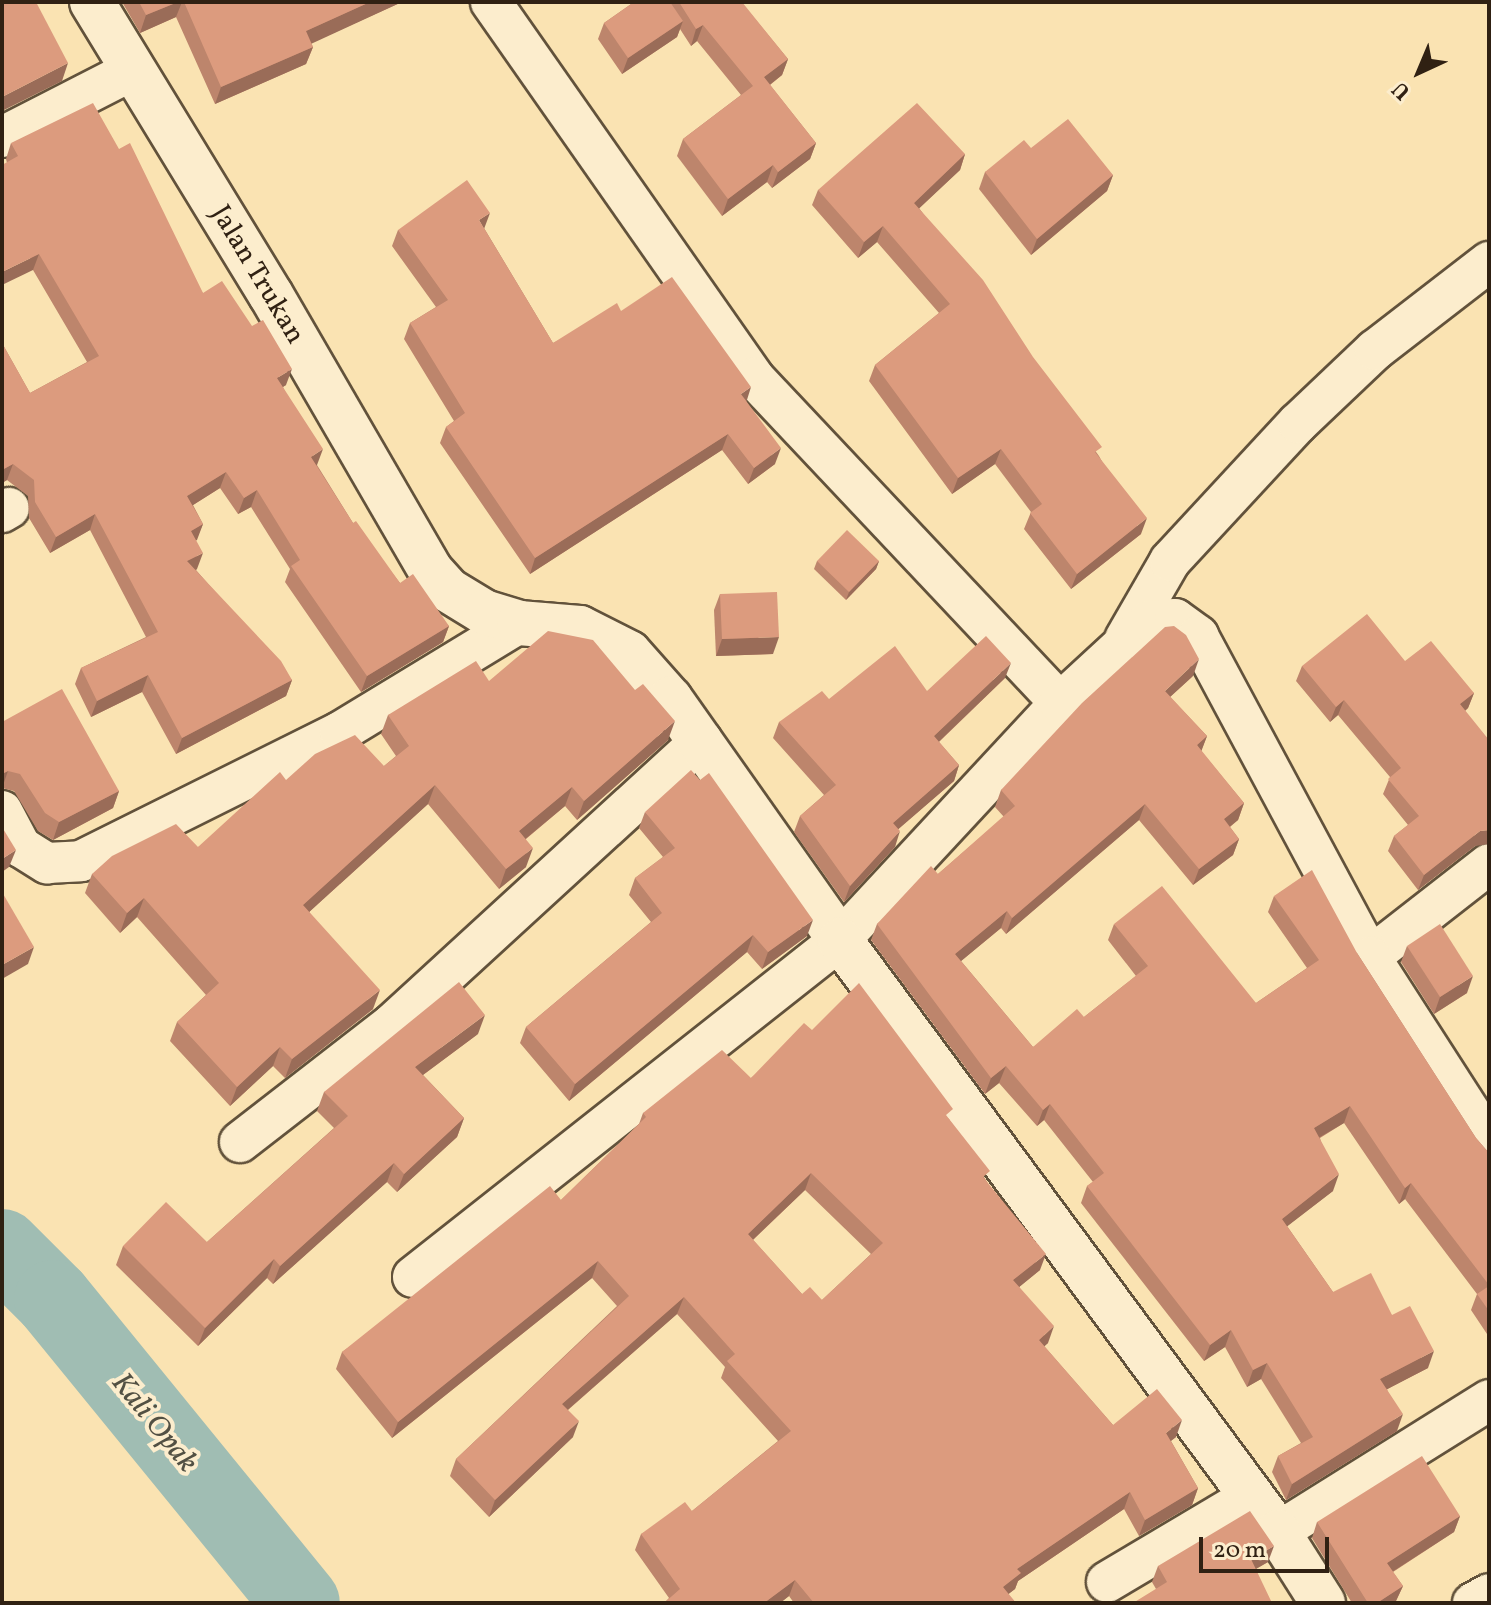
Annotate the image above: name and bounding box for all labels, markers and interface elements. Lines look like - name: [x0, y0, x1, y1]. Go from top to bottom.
- north arrow: [1379, 32, 1459, 112]
- text: U: [1386, 73, 1418, 106]
- street label: Jalan Trukan: [202, 199, 312, 351]
- water label: Kali Opak: [103, 1366, 205, 1480]
- scale bar: [1203, 1521, 1333, 1571]
- text: 20 m: [1213, 1534, 1266, 1568]

